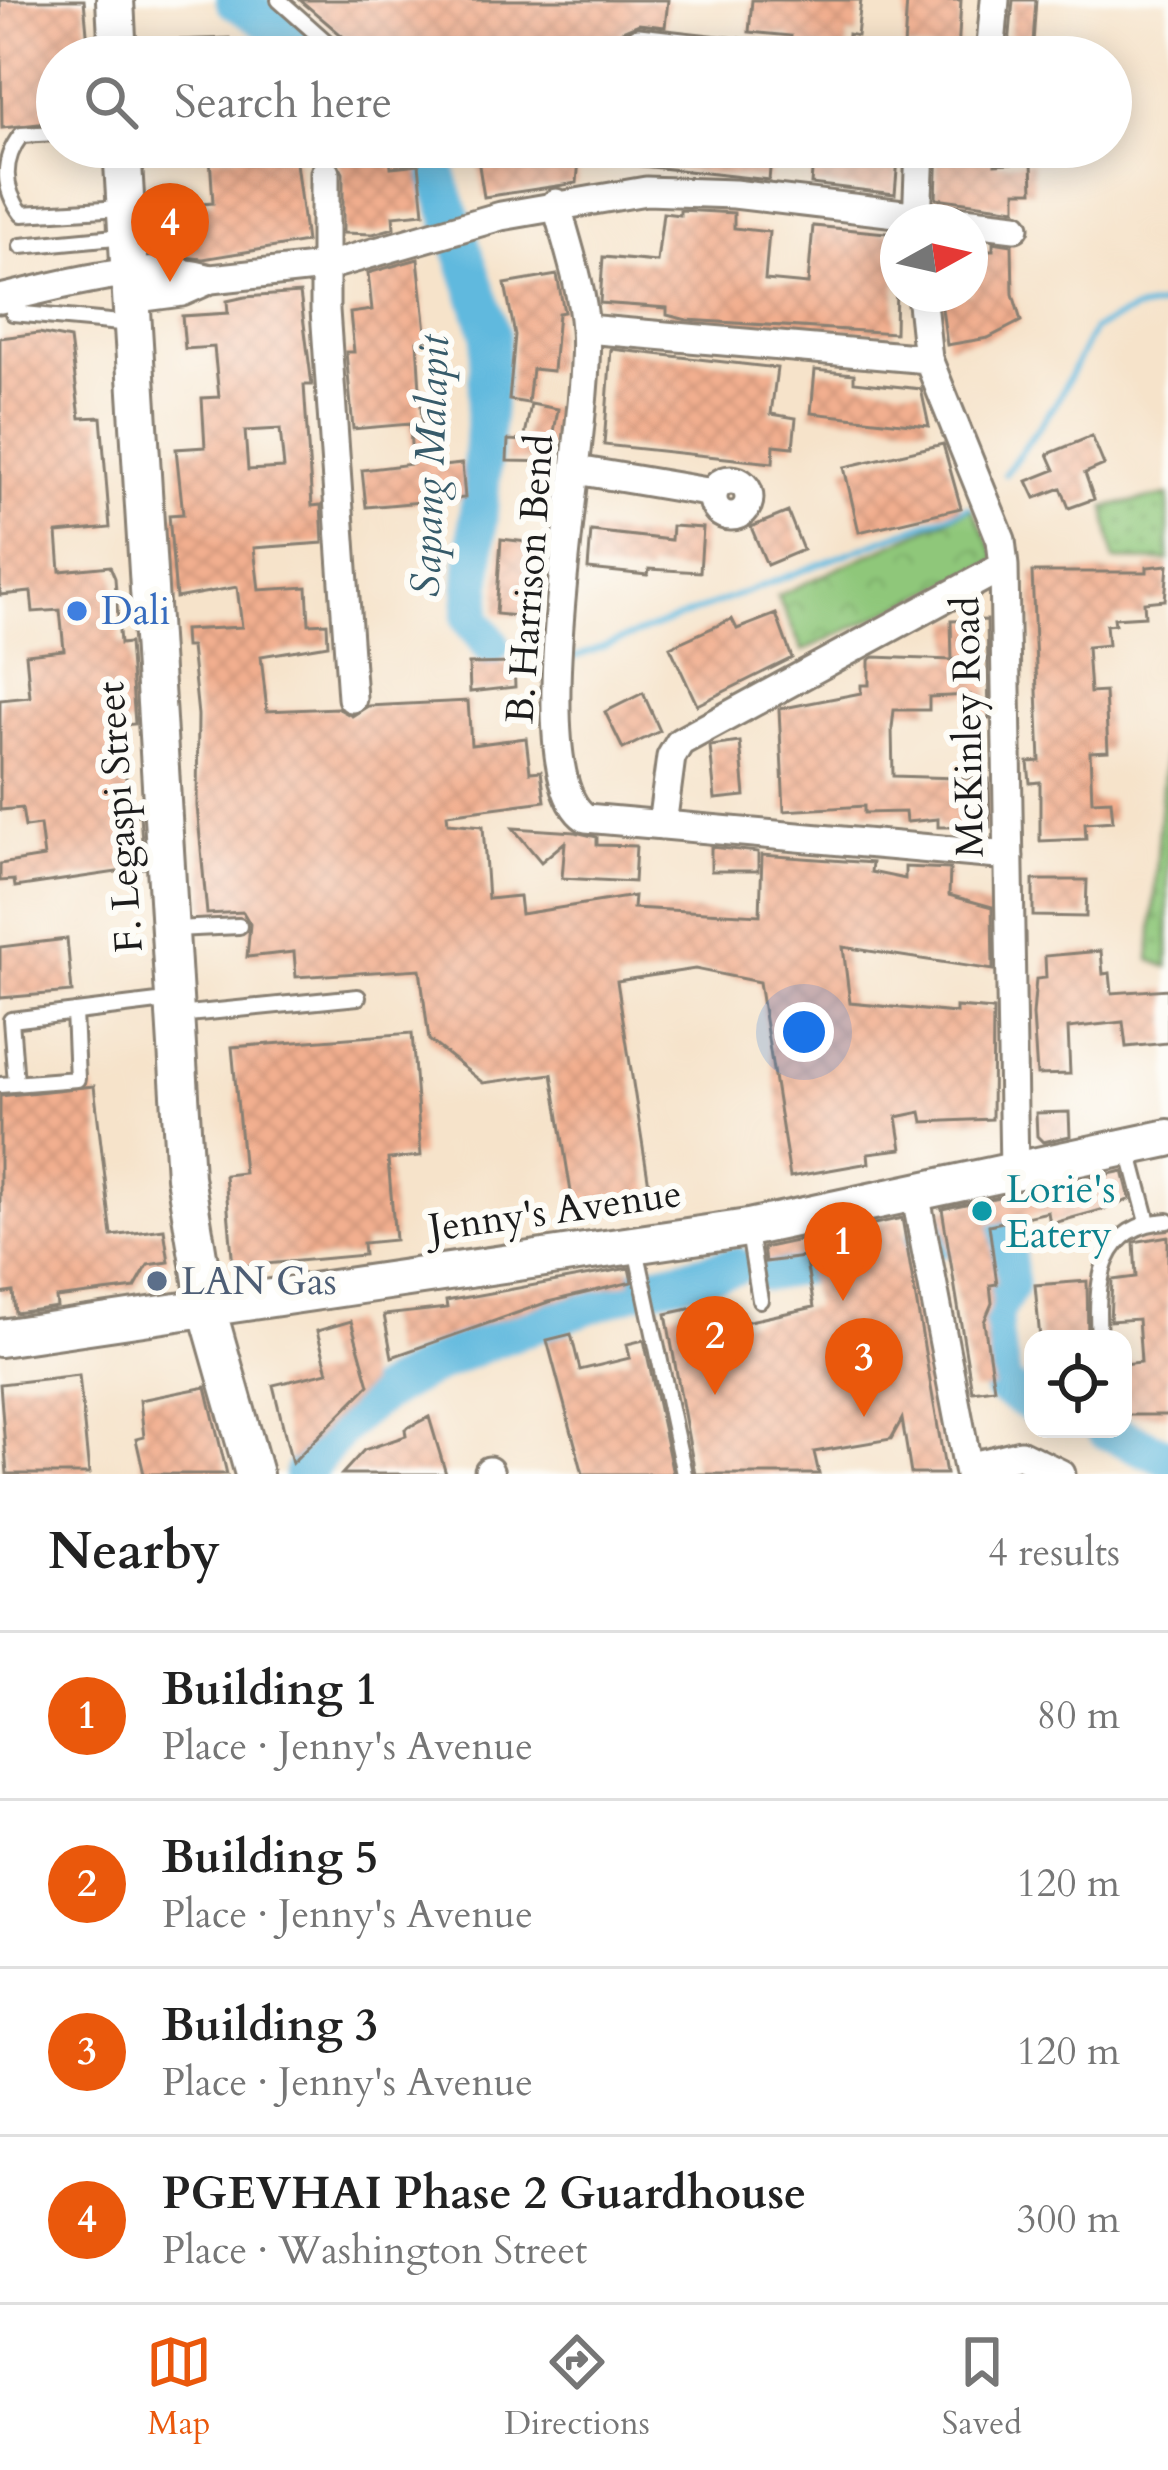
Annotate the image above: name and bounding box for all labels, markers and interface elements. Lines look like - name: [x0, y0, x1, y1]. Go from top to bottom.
- search box: [36, 36, 1132, 168]
- icon: search: [78, 69, 144, 135]
- text: Search here: [174, 72, 392, 133]
- pin: 4: [131, 183, 209, 282]
- north arrow: [880, 204, 988, 312]
- water label: Sapang Malapit: [397, 333, 463, 598]
- street label: B. Harrison Bend: [493, 432, 567, 725]
- place label: Dali: [101, 585, 170, 638]
- street label: McKinley Road: [939, 596, 997, 858]
- marker: Dali: [64, 598, 90, 624]
- street label: F. Legaspi Street: [84, 680, 156, 954]
- your location: [774, 1002, 834, 1062]
- place label: Lorie's Eatery: [1006, 1163, 1115, 1261]
- street label: Jenny's Avenue: [420, 1167, 685, 1256]
- marker: Lorie's Eatery: [969, 1198, 995, 1224]
- pin: 1: [804, 1202, 882, 1301]
- place label: LAN Gas: [181, 1255, 337, 1308]
- marker: LAN Gas: [144, 1268, 170, 1294]
- pin: 2: [676, 1296, 754, 1395]
- pin: 3: [825, 1318, 903, 1417]
- map controls: [1024, 1330, 1132, 1438]
- button: locate: [1024, 1330, 1132, 1438]
- text: Nearby: [48, 1517, 220, 1587]
- text: 4 results: [988, 1526, 1120, 1579]
- text: Building 1: [162, 1659, 378, 1720]
- text: 1: [77, 1689, 97, 1742]
- text: 80 m: [1037, 1689, 1120, 1742]
- text: Place · Jenny's Avenue: [162, 1720, 533, 1773]
- text: Building 5: [162, 1827, 378, 1888]
- text: 2: [77, 1857, 97, 1910]
- text: 120 m: [1017, 1857, 1120, 1910]
- text: Place · Jenny's Avenue: [162, 1888, 533, 1941]
- text: Building 3: [162, 1995, 378, 2056]
- text: 3: [77, 2025, 97, 2078]
- text: 120 m: [1017, 2025, 1120, 2078]
- text: Place · Jenny's Avenue: [162, 2056, 533, 2109]
- text: PGEVHAI Phase 2 Guardhouse: [162, 2163, 806, 2224]
- text: 4: [77, 2193, 97, 2246]
- text: 300 m: [1017, 2193, 1120, 2246]
- text: Place · Washington Street: [162, 2224, 587, 2277]
- tab: Map: [146, 2329, 212, 2446]
- tab: Directions: [504, 2329, 650, 2446]
- tab: Saved: [942, 2329, 1022, 2446]

